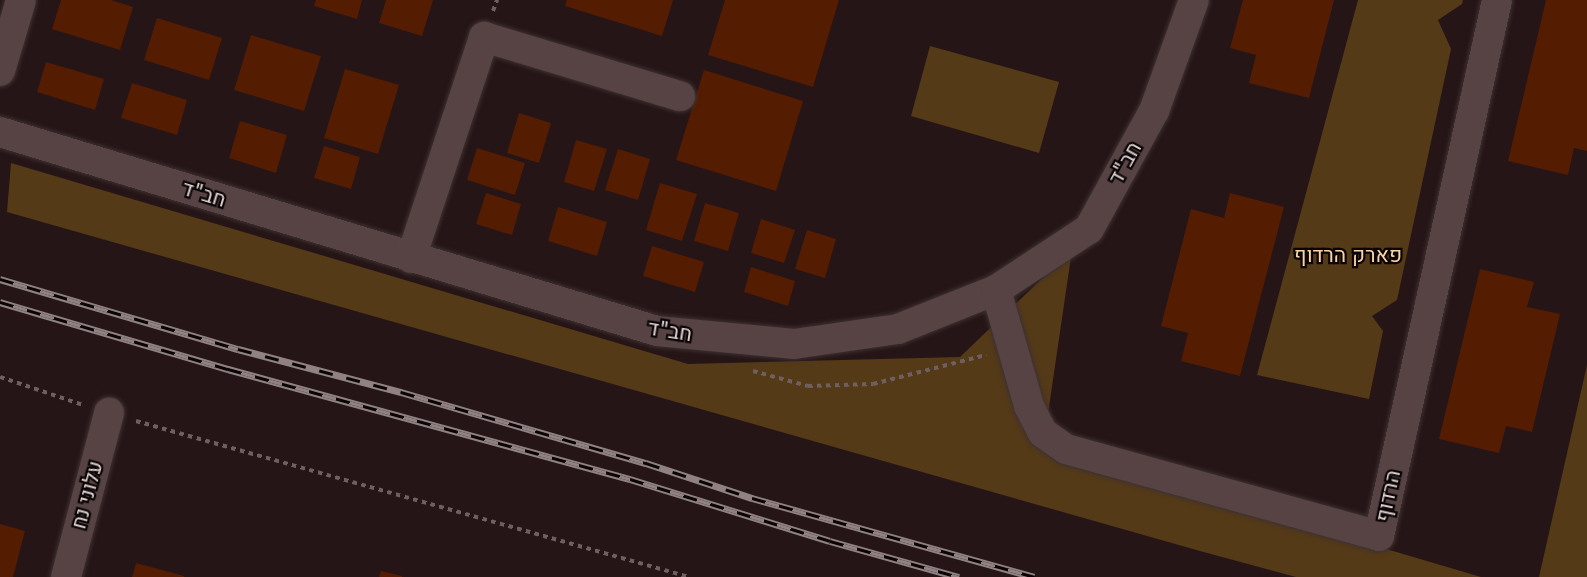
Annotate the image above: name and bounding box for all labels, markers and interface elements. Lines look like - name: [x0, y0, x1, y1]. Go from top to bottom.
- street label: חב"ד: [1103, 137, 1147, 189]
- street label: חב"ד: [179, 175, 229, 213]
- park label: פארק הרדוף: [1294, 242, 1402, 268]
- street label: חב"ד: [646, 315, 694, 347]
- street label: עלוני נח: [66, 458, 108, 532]
- street label: הרדוף: [1370, 468, 1406, 524]

